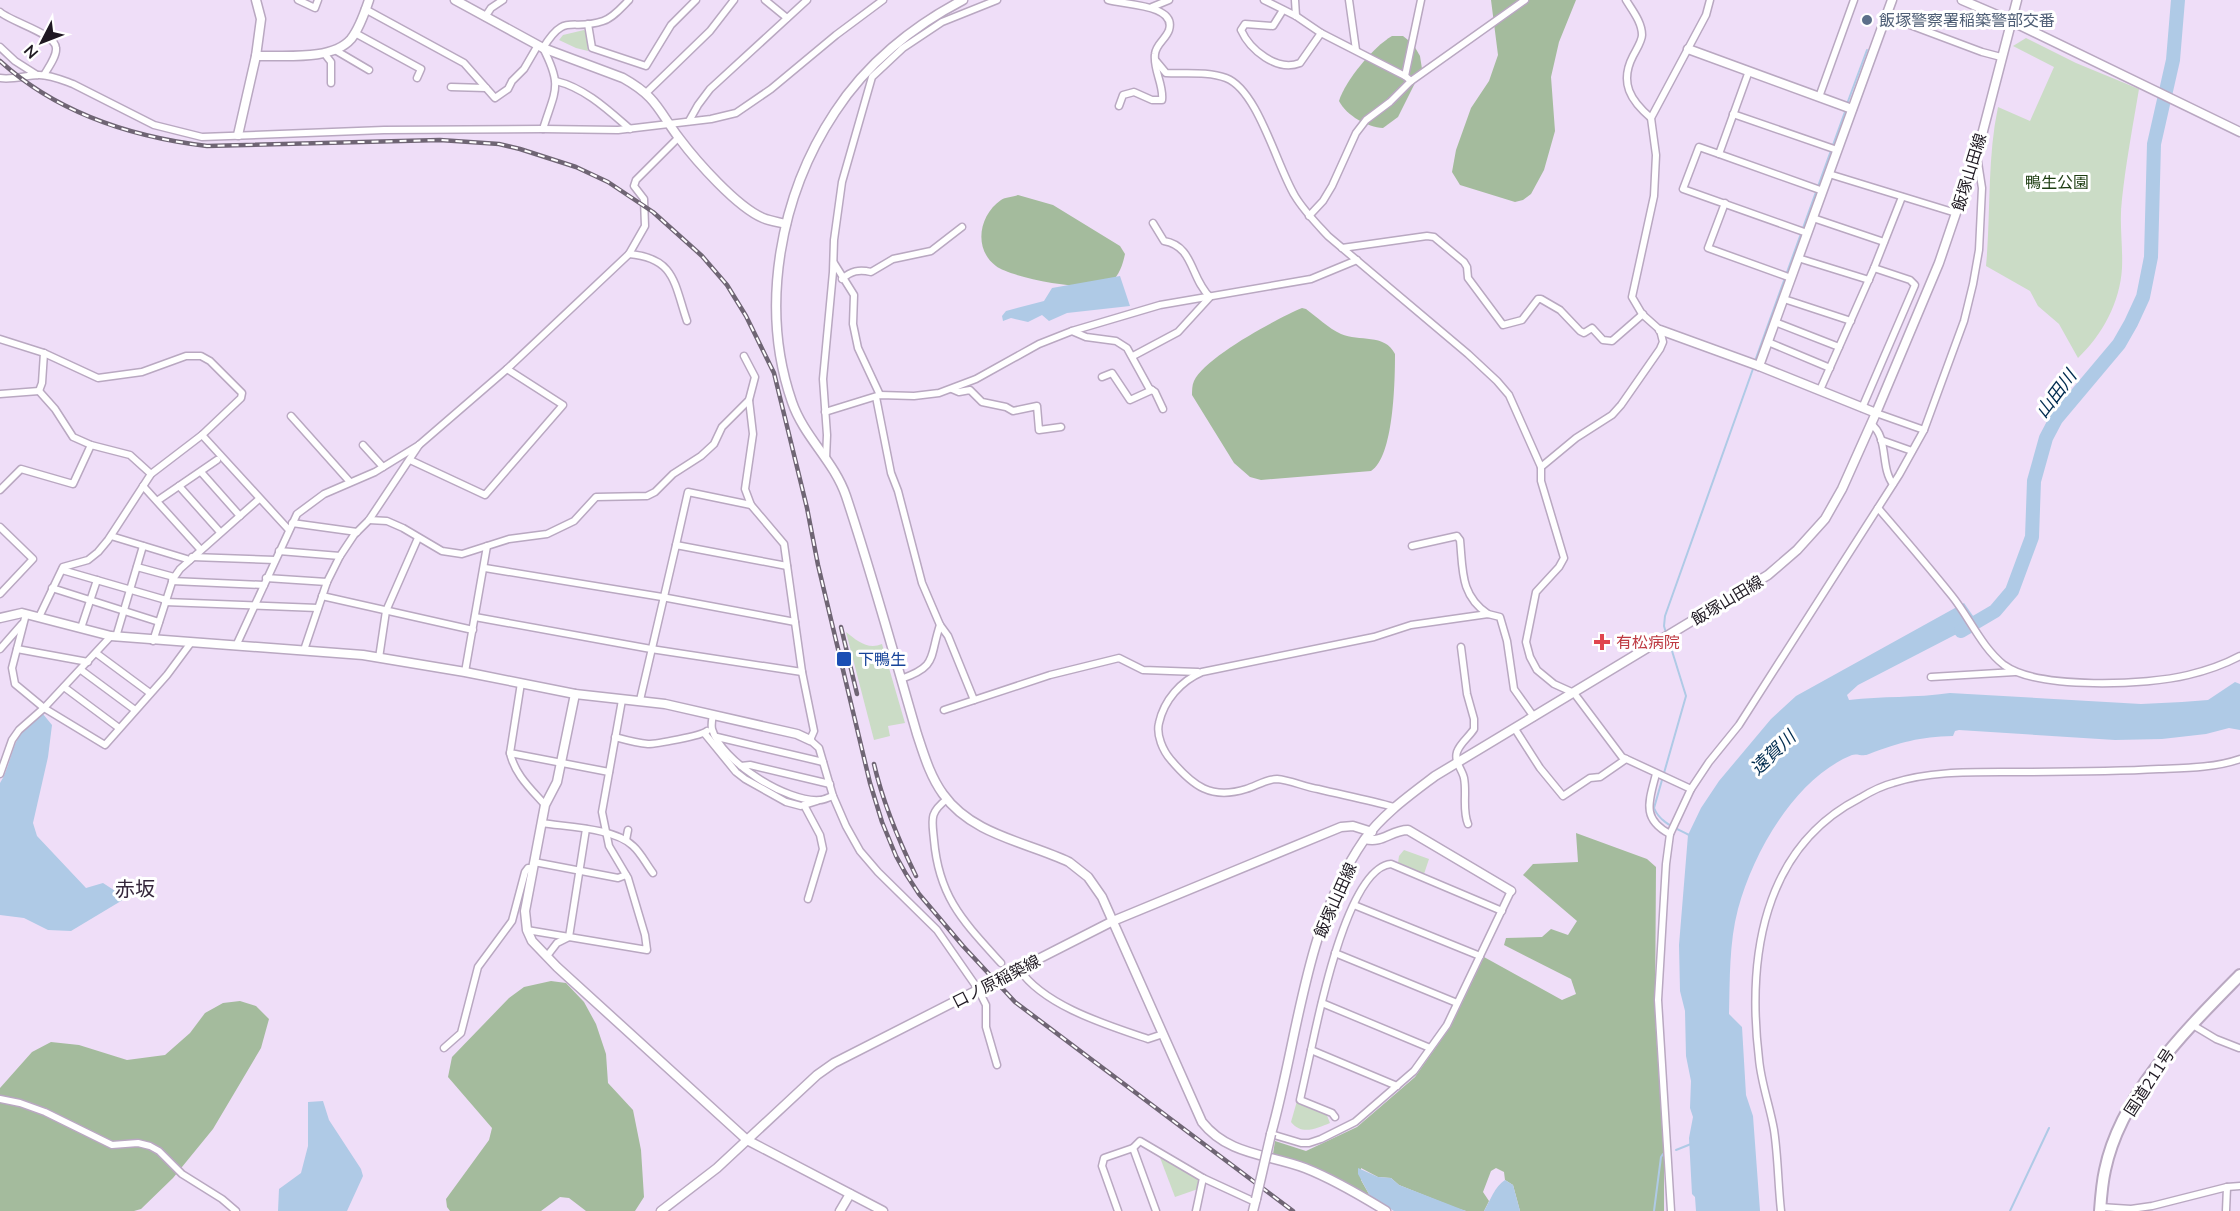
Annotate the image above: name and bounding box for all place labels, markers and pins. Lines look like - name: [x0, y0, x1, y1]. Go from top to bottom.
- place label: 飯塚警察署稲築警部交番: [1879, 10, 2055, 30]
- marker: 飯塚警察署稲築警部交番: [1860, 13, 1874, 27]
- place label: 有松病院: [1616, 632, 1680, 652]
- marker: 有松病院: [1593, 633, 1611, 651]
- place label: 下鴨生: [858, 649, 906, 669]
- marker: 下鴨生: [835, 650, 853, 668]

